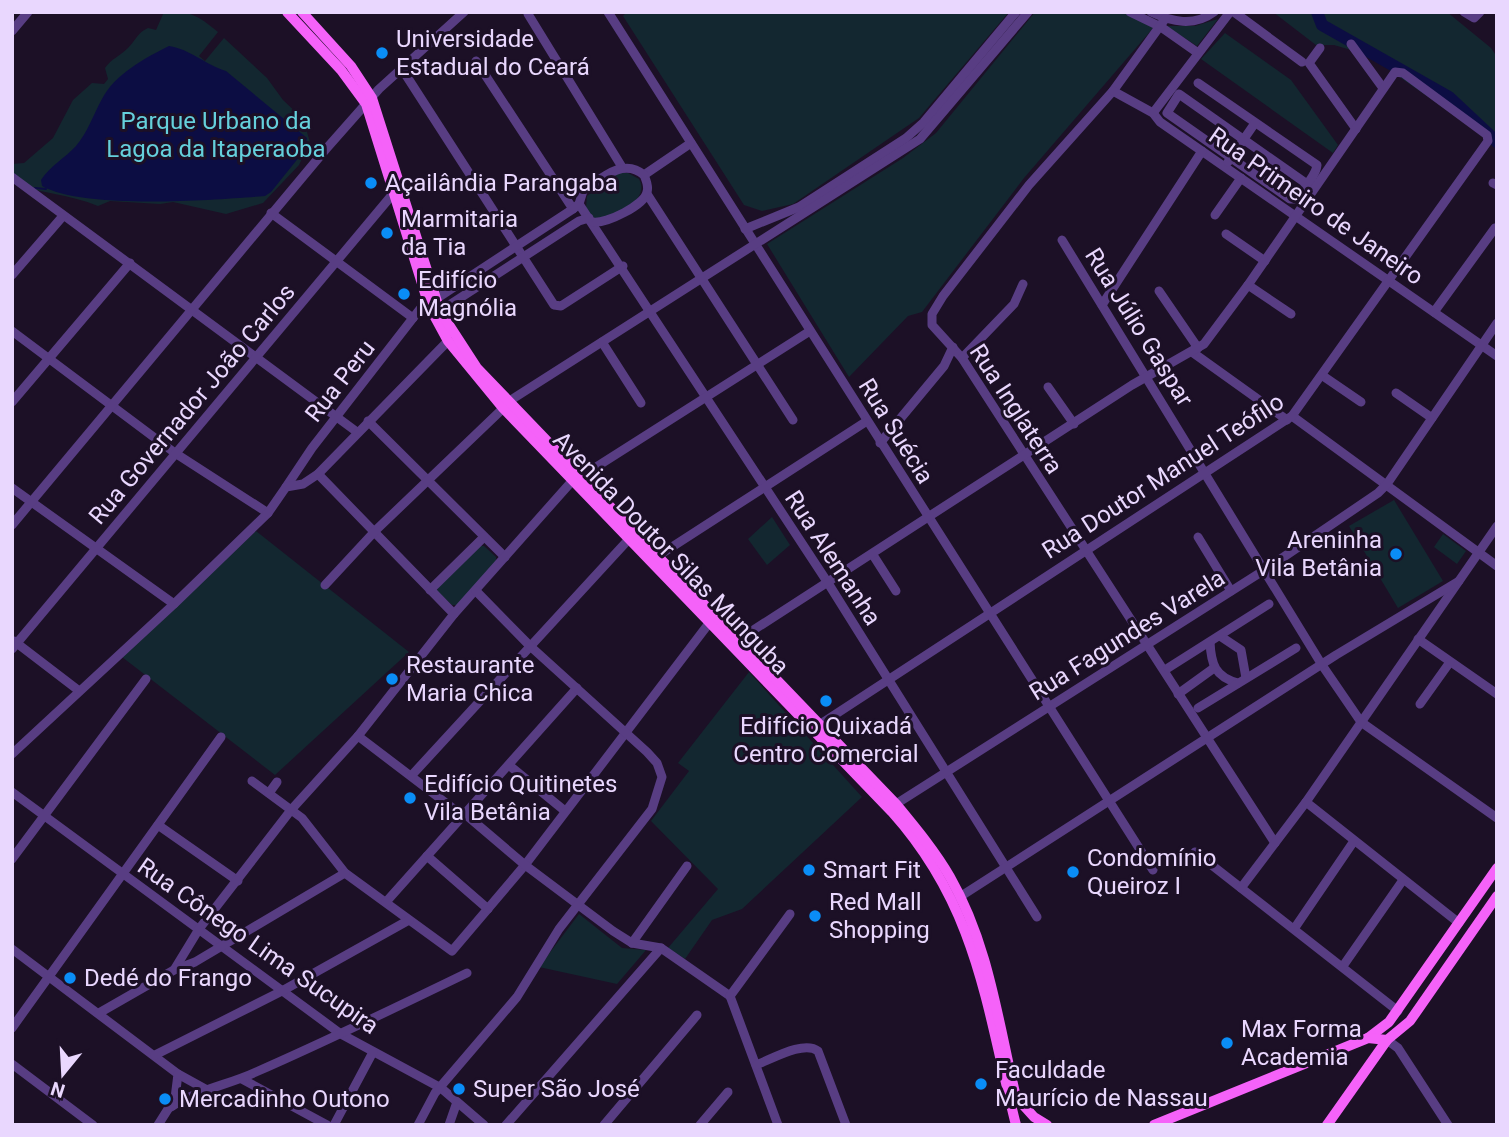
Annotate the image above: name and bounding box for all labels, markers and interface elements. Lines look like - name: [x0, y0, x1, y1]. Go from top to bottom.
- place label: Universidade Estadual do Ceará: [396, 25, 590, 81]
- marker: Universidade Estadual do Ceará: [374, 45, 390, 61]
- park label: Parque Urbano da Lagoa da Itaperaoba: [106, 107, 326, 163]
- street label: Rua Primeiro de Janeiro: [1203, 121, 1429, 291]
- place label: Açailândia Parangaba: [385, 169, 618, 197]
- marker: Açailândia Parangaba: [363, 175, 379, 191]
- place label: Marmitaria da Tia: [401, 205, 518, 261]
- marker: Marmitaria da Tia: [379, 225, 395, 241]
- street label: Rua Júlio Gaspar: [1079, 243, 1199, 411]
- place label: Edifício Magnólia: [418, 266, 517, 322]
- street label: Rua Governador João Carlos: [83, 278, 301, 530]
- marker: Edifício Magnólia: [396, 286, 412, 302]
- street label: Rua Peru: [299, 335, 381, 427]
- street label: Rua Inglaterra: [964, 339, 1068, 479]
- street label: Rua Suécia: [853, 373, 939, 489]
- street label: Rua Doutor Manuel Teófilo: [1037, 387, 1289, 565]
- street label: Avenida Doutor Silas Munguba: [547, 426, 795, 680]
- street label: Rua Alemanha: [779, 485, 887, 631]
- place label: Areninha Vila Betânia: [1255, 526, 1382, 582]
- marker: Areninha Vila Betânia: [1388, 546, 1404, 562]
- street label: Rua Fagundes Varela: [1024, 564, 1230, 706]
- place label: Restaurante Maria Chica: [406, 651, 535, 707]
- marker: Restaurante Maria Chica: [384, 671, 400, 687]
- marker: Edifício Quixadá Centro Comercial: [818, 693, 834, 709]
- place label: Edifício Quixadá Centro Comercial: [733, 712, 919, 768]
- place label: Edifício Quitinetes Vila Betânia: [424, 770, 617, 826]
- marker: Edifício Quitinetes Vila Betânia: [402, 790, 418, 806]
- place label: Condomínio Queiroz I: [1087, 844, 1217, 900]
- street label: Rua Cônego Lima Sucupira: [132, 852, 384, 1040]
- place label: Smart Fit: [823, 856, 921, 884]
- marker: Smart Fit: [801, 862, 817, 878]
- marker: Condomínio Queiroz I: [1065, 864, 1081, 880]
- place label: Red Mall Shopping: [829, 888, 930, 944]
- marker: Red Mall Shopping: [807, 908, 823, 924]
- place label: Dedé do Frango: [84, 964, 252, 992]
- marker: Dedé do Frango: [62, 970, 78, 986]
- place label: Max Forma Academia: [1241, 1015, 1362, 1071]
- marker: Max Forma Academia: [1219, 1035, 1235, 1051]
- north arrow: [28, 1039, 98, 1109]
- place label: Faculdade Maurício de Nassau: [995, 1056, 1208, 1112]
- place label: Super São José: [473, 1075, 640, 1103]
- marker: Faculdade Maurício de Nassau: [973, 1076, 989, 1092]
- text: N: [48, 1077, 68, 1103]
- marker: Super São José: [451, 1081, 467, 1097]
- place label: Mercadinho Outono: [179, 1085, 390, 1113]
- marker: Mercadinho Outono: [157, 1091, 173, 1107]

